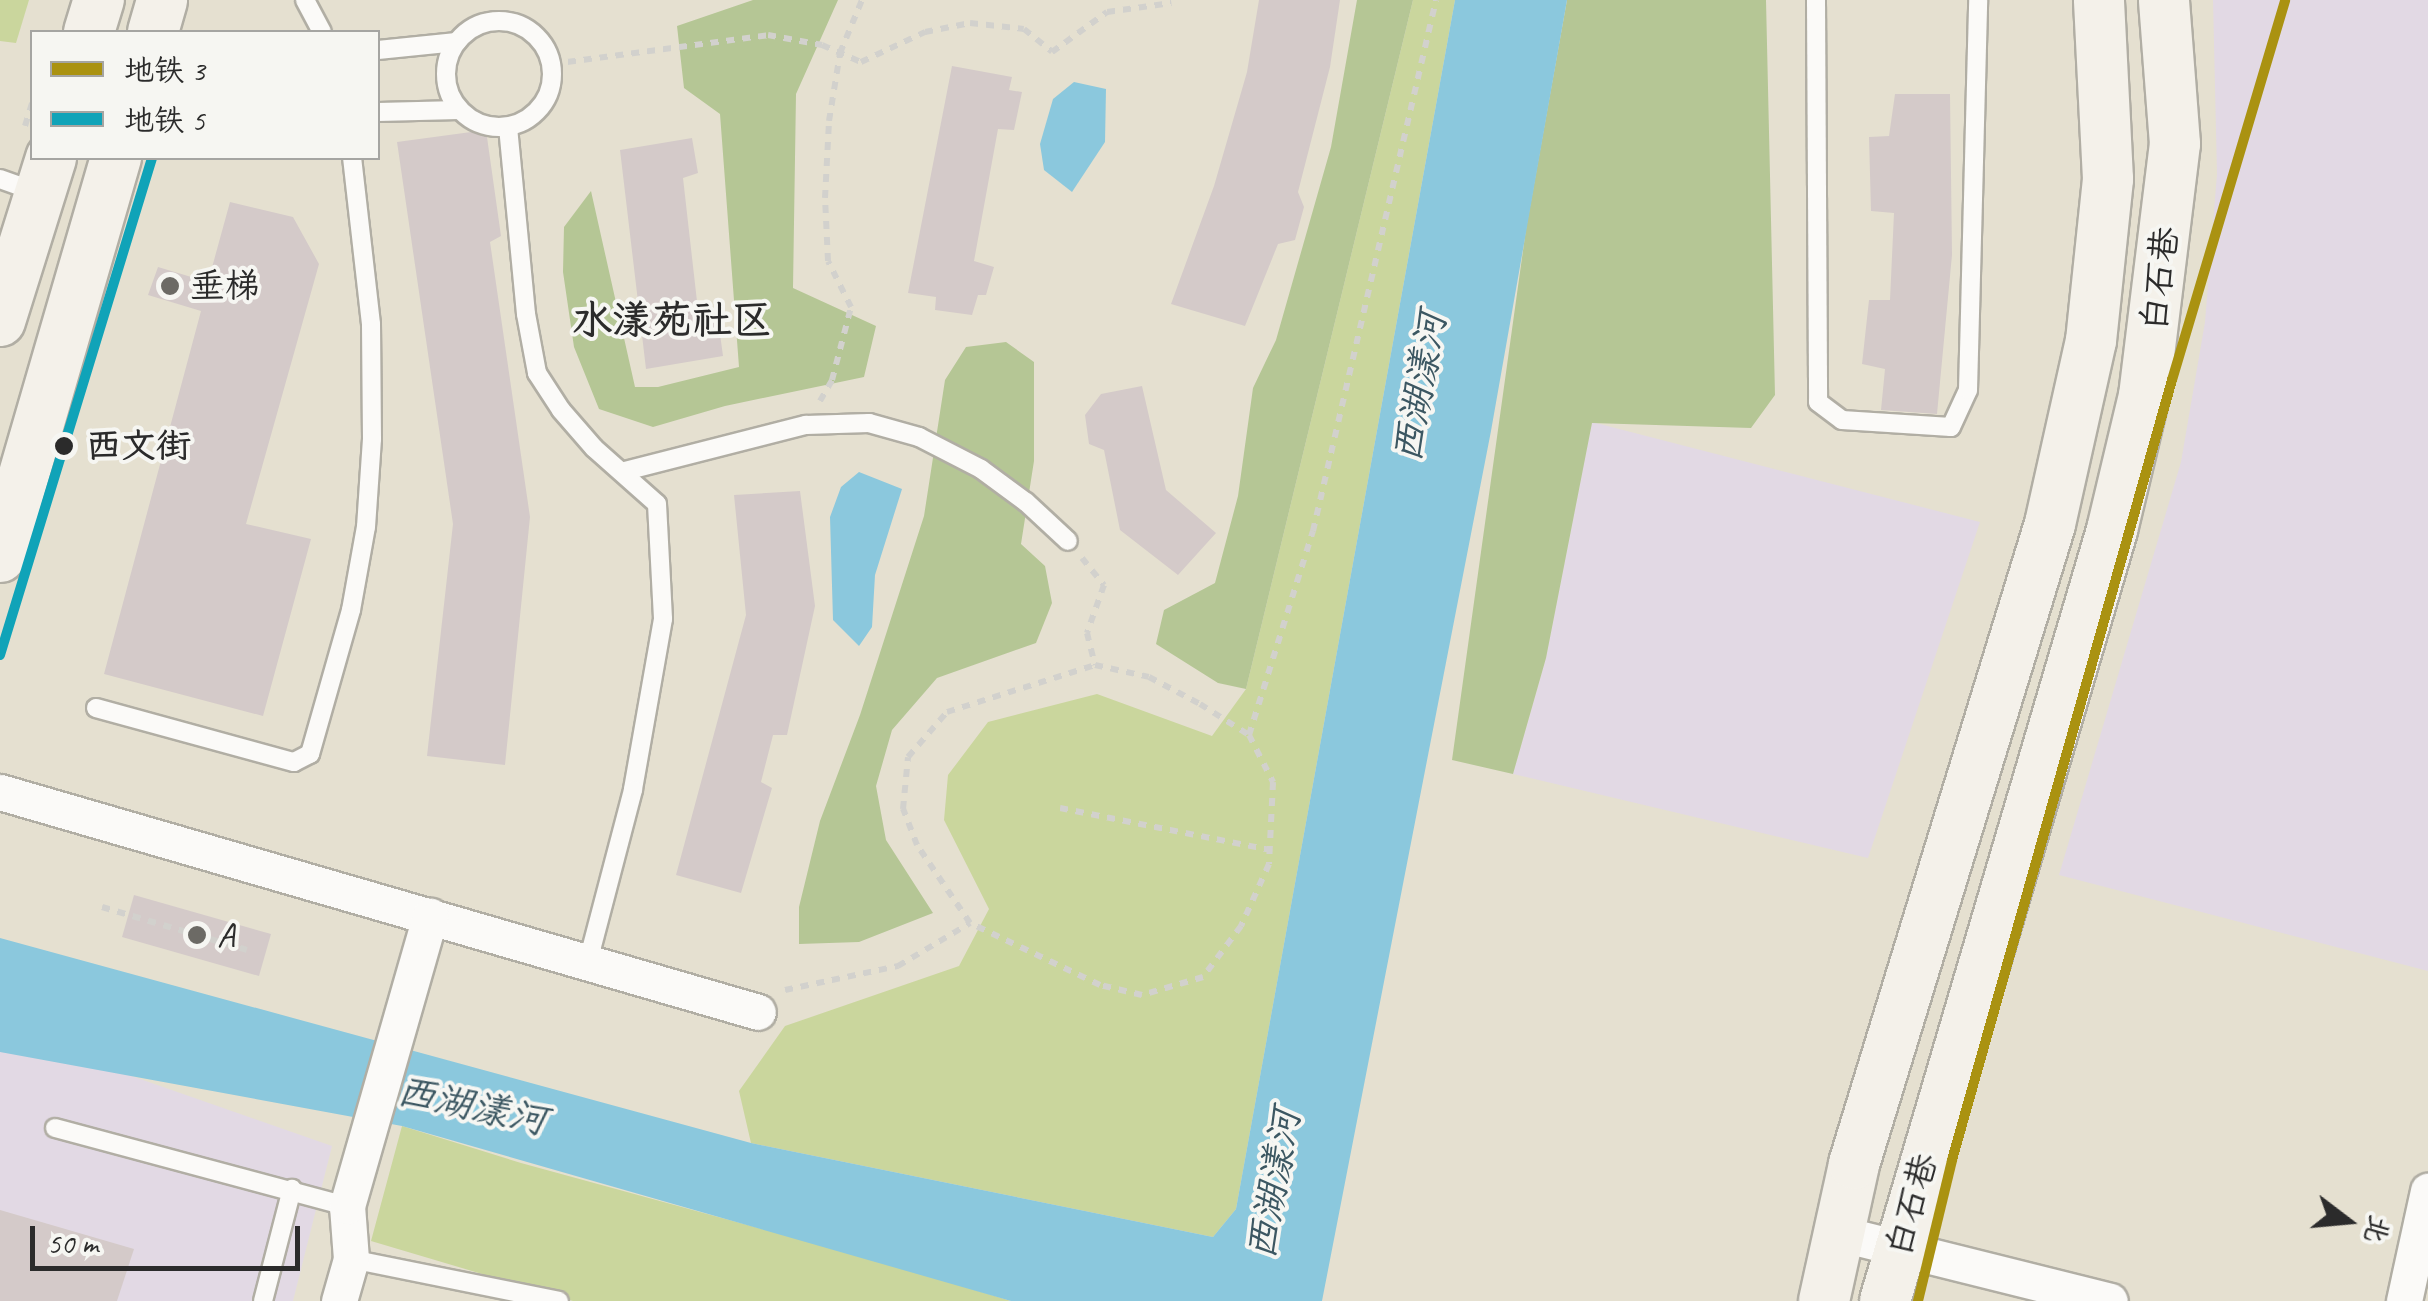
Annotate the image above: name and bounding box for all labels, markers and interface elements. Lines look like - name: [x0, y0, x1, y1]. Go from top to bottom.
- legend: [30, 30, 380, 160]
- text: 地铁 3: [124, 51, 205, 89]
- text: 地铁 5: [124, 101, 205, 139]
- street label: 白石巷: [2133, 224, 2187, 334]
- place label: 垂梯: [190, 265, 260, 307]
- marker: 垂梯: [159, 275, 181, 297]
- district label: 水漾苑社区: [572, 296, 772, 344]
- water label: 西湖漾河: [1384, 308, 1456, 466]
- place label: 西文街: [86, 425, 191, 467]
- marker: 西文街: [51, 433, 77, 459]
- place label: A: [217, 914, 235, 956]
- marker: A: [186, 924, 208, 946]
- water label: 西湖漾河: [393, 1068, 551, 1144]
- water label: 西湖漾河: [1238, 1105, 1310, 1263]
- street label: 白石巷: [1877, 1149, 1947, 1261]
- north arrow: [2298, 1171, 2398, 1271]
- scale bar: [35, 1206, 305, 1268]
- text: 北: [2357, 1211, 2398, 1248]
- text: 50 m: [47, 1224, 98, 1262]

